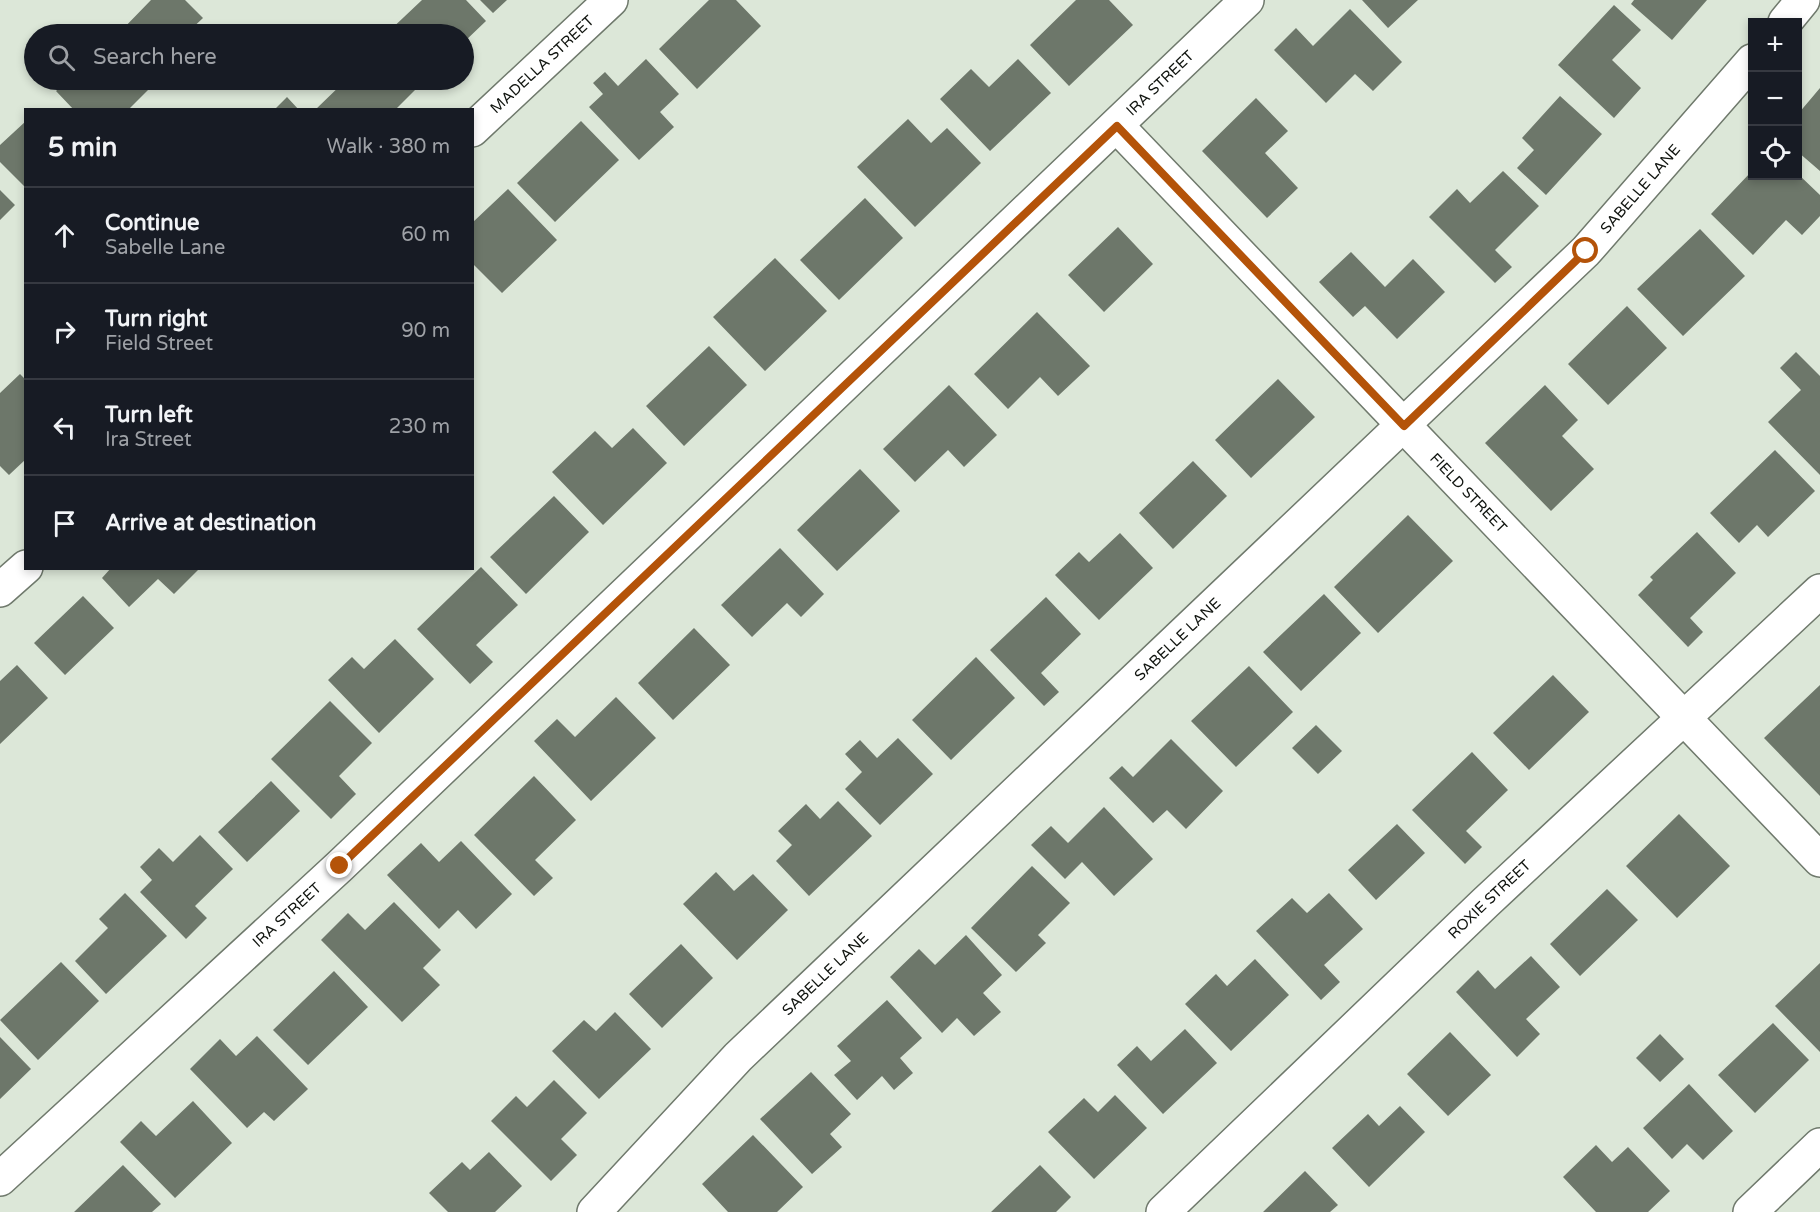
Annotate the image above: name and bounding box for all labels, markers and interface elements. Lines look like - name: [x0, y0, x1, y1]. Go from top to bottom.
- street label: MADELLA STREET: [487, 12, 598, 117]
- map controls: [1748, 18, 1802, 180]
- button: +: [1748, 18, 1802, 72]
- search box: [24, 24, 474, 90]
- icon: search: [45, 41, 78, 74]
- text: Search here: [93, 44, 217, 70]
- street label: IRA STREET: [1122, 46, 1198, 119]
- button: −: [1748, 72, 1802, 126]
- button: locate: [1748, 126, 1802, 180]
- text: 5 min: [48, 132, 117, 163]
- text: Walk · 380 m: [327, 135, 450, 159]
- street label: SABELLE LANE: [1597, 141, 1684, 237]
- text: Continue: [105, 210, 200, 236]
- icon: ahead: [48, 219, 81, 252]
- text: 60 m: [401, 223, 450, 247]
- text: Sabelle Lane: [105, 236, 225, 260]
- route start: [1572, 237, 1598, 263]
- text: Turn right: [105, 306, 207, 332]
- icon: right: [48, 315, 81, 348]
- text: 90 m: [401, 319, 450, 343]
- text: Field Street: [105, 332, 213, 356]
- text: Turn left: [105, 402, 193, 428]
- icon: left: [48, 411, 81, 444]
- text: 230 m: [389, 415, 450, 439]
- text: Ira Street: [105, 428, 192, 452]
- street label: FIELD STREET: [1426, 449, 1511, 537]
- icon: arrive: [48, 507, 81, 540]
- text: Arrive at destination: [105, 510, 316, 536]
- street label: SABELLE LANE: [1131, 594, 1224, 684]
- route end: [326, 852, 352, 878]
- street label: ROXIE STREET: [1444, 856, 1535, 943]
- street label: IRA STREET: [249, 879, 325, 951]
- street label: SABELLE LANE: [778, 929, 872, 1019]

